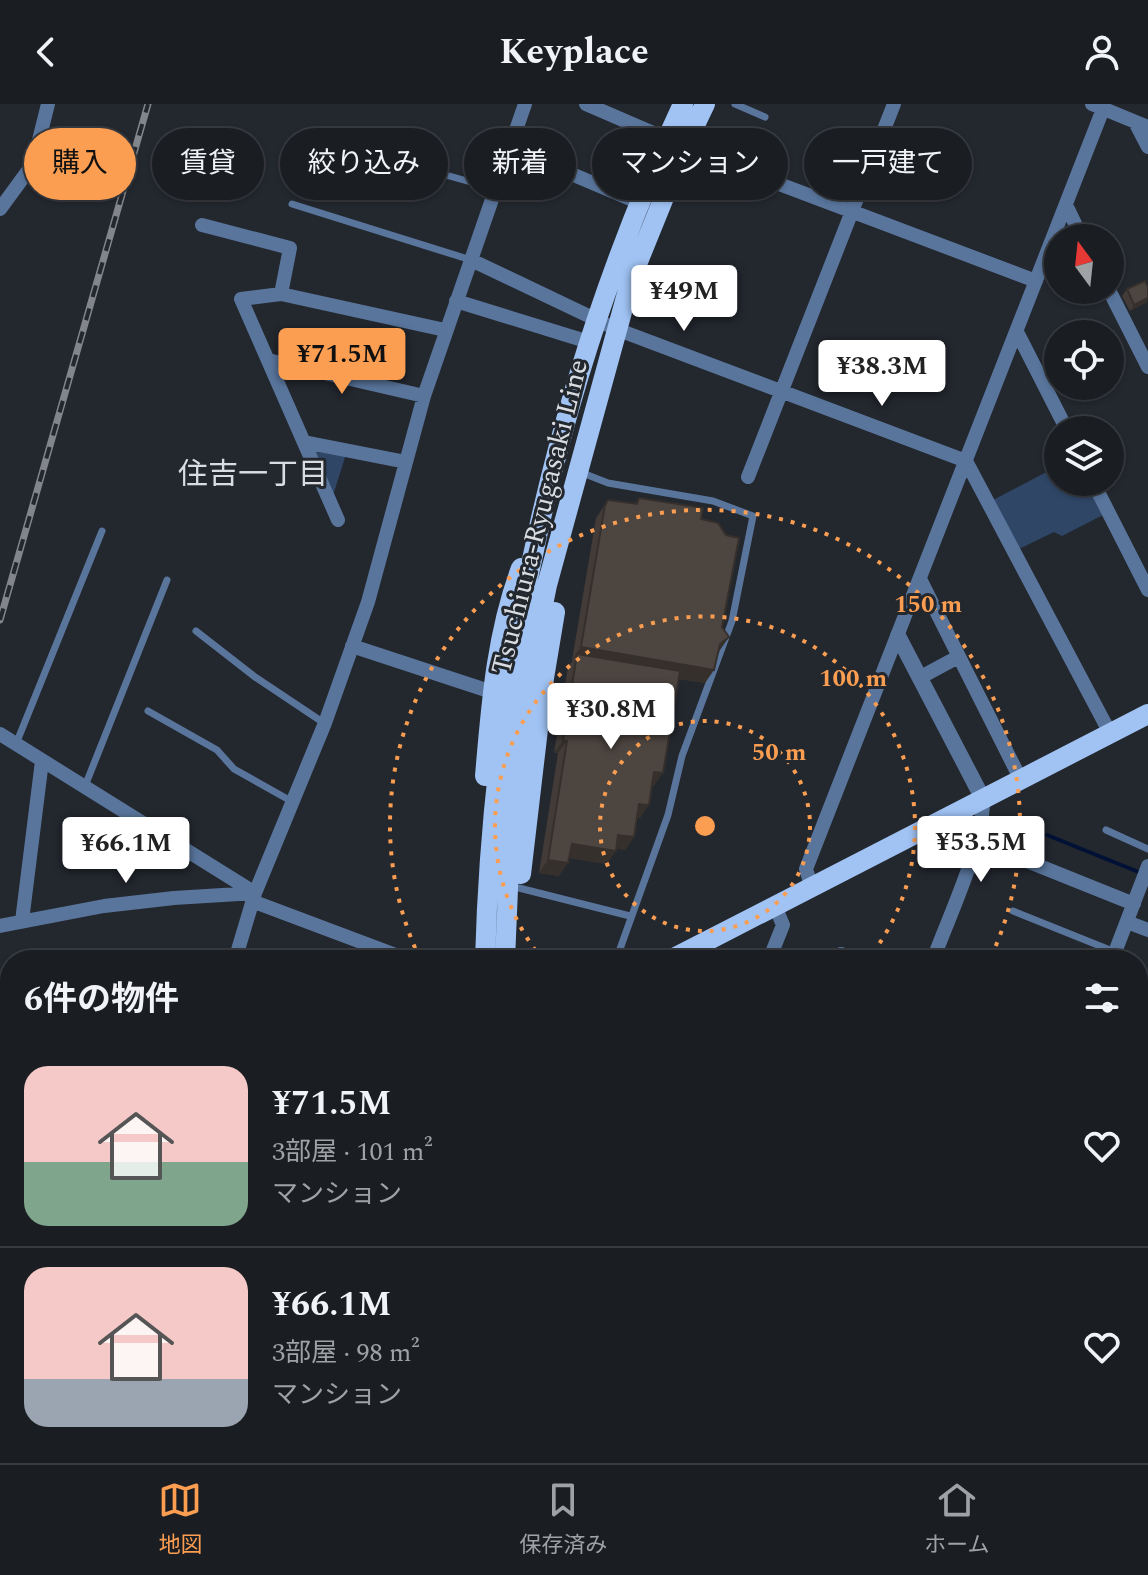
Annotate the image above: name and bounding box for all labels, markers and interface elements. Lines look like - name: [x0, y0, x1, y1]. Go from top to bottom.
- text: Keyplace: [499, 25, 649, 80]
- icon: back: [24, 30, 68, 74]
- icon: person: [1080, 30, 1124, 74]
- chip: 購入: [24, 128, 136, 200]
- chip: 賃貸: [152, 128, 264, 200]
- chip: 絞り込み: [280, 128, 448, 200]
- chip: 新着: [464, 128, 576, 200]
- chip: マンション: [592, 128, 788, 200]
- chip: 一戸建て: [804, 128, 972, 200]
- north arrow: [1044, 224, 1124, 304]
- map controls: [1044, 224, 1124, 496]
- pin: ¥49M: [637, 265, 731, 333]
- text: ¥49M: [649, 271, 719, 311]
- button: locate: [1044, 320, 1124, 400]
- pin: ¥71.5M: [277, 328, 407, 396]
- text: ¥71.5M: [296, 334, 388, 374]
- pin: ¥38.3M: [817, 340, 947, 408]
- text: ¥38.3M: [836, 346, 928, 386]
- street label: Tsuchiura-Ryugasaki Line: [480, 355, 600, 679]
- button: layers: [1044, 416, 1124, 496]
- district label: 住吉一丁目: [178, 452, 328, 498]
- text: 150 m: [894, 587, 962, 623]
- text: 100 m: [819, 661, 887, 697]
- pin: ¥30.8M: [546, 683, 676, 751]
- text: ¥30.8M: [565, 689, 657, 729]
- text: 50 m: [752, 735, 807, 771]
- centre of rings: [691, 812, 719, 840]
- pin: ¥53.5M: [916, 816, 1046, 884]
- pin: ¥66.1M: [61, 817, 191, 885]
- text: ¥53.5M: [935, 822, 1027, 862]
- text: ¥66.1M: [80, 823, 172, 863]
- text: 6件の物件: [24, 974, 179, 1026]
- icon: filters: [1080, 976, 1124, 1020]
- text: ¥71.5M: [272, 1078, 391, 1130]
- icon: home: [88, 1098, 184, 1194]
- icon: heart: [1080, 1124, 1124, 1168]
- text: 3部屋 · 101 m²: [272, 1132, 433, 1172]
- text: マンション: [272, 1174, 402, 1214]
- text: ¥66.1M: [272, 1279, 391, 1331]
- icon: home: [88, 1299, 184, 1395]
- icon: heart: [1080, 1325, 1124, 1369]
- text: 3部屋 · 98 m²: [272, 1333, 420, 1373]
- text: マンション: [272, 1375, 402, 1415]
- tab: 地図: [158, 1478, 202, 1562]
- tab: 保存済み: [519, 1478, 607, 1562]
- tab: ホーム: [924, 1478, 990, 1562]

